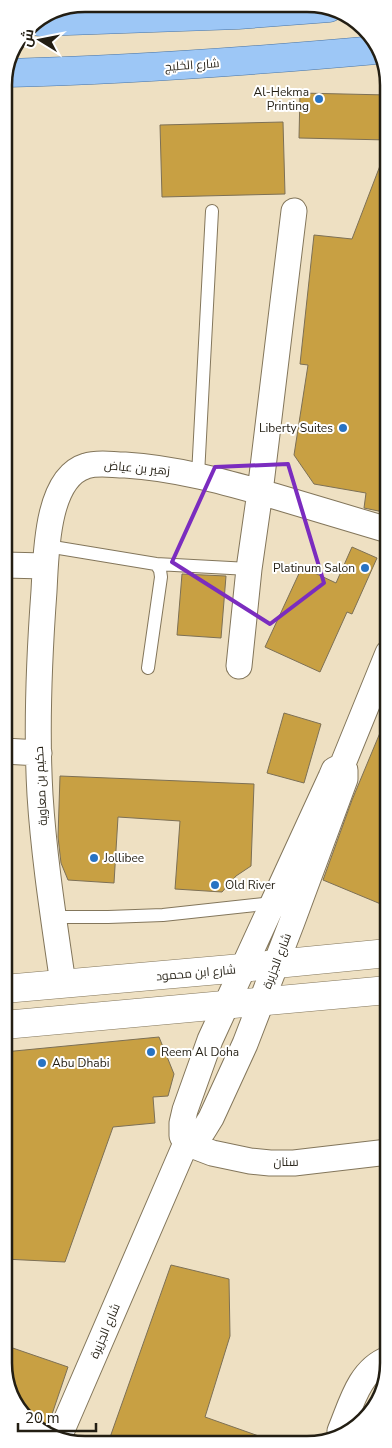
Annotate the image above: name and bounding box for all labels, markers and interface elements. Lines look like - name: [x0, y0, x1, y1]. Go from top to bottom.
- north arrow: [15, 15, 65, 65]
- text: ش: [17, 27, 39, 48]
- street label: شارع الخليج: [164, 55, 220, 75]
- place label: Al-Hekma Printing: [254, 84, 309, 114]
- marker: Al-Hekma Printing: [313, 93, 325, 105]
- place label: Liberty Suites: [259, 420, 333, 436]
- marker: Liberty Suites: [337, 422, 349, 434]
- street label: زهير بن عياض: [103, 457, 171, 479]
- place label: Platinum Salon: [273, 560, 355, 576]
- marker: Platinum Salon: [359, 562, 371, 574]
- street label: حكيم بن معاوية: [31, 746, 51, 826]
- place label: Jollibee: [103, 850, 144, 866]
- marker: Jollibee: [88, 852, 100, 864]
- place label: Old River: [225, 877, 276, 893]
- marker: Old River: [209, 879, 221, 891]
- street label: شارع الجزيرة: [259, 931, 295, 991]
- street label: شارع ابن محمود: [155, 962, 237, 984]
- place label: Reem Al Doha: [161, 1044, 239, 1060]
- marker: Reem Al Doha: [145, 1046, 157, 1058]
- place label: Abu Dhabi: [52, 1055, 109, 1071]
- marker: Abu Dhabi: [36, 1057, 48, 1069]
- street label: سنان: [273, 1154, 299, 1170]
- street label: شارع الجزيرة: [86, 1301, 124, 1361]
- scale bar: [18, 1400, 95, 1432]
- text: 20 m: [25, 1408, 60, 1428]

